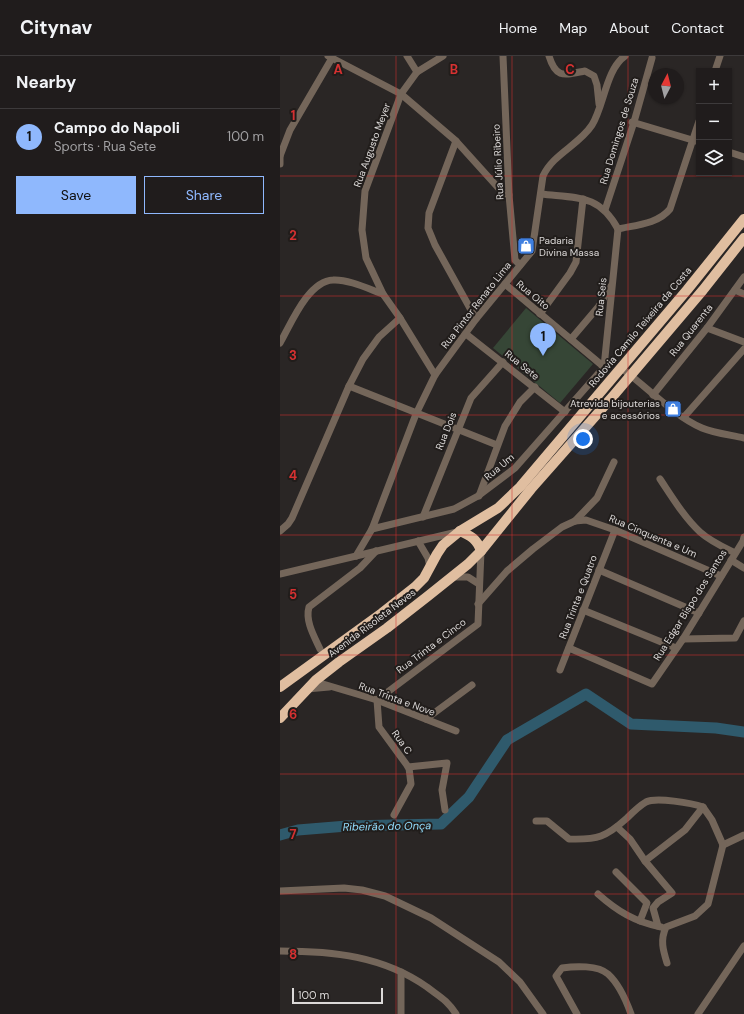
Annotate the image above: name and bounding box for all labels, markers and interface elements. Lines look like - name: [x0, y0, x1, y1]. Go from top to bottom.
- text: Citynav: [20, 15, 92, 40]
- text: Home: [499, 19, 537, 37]
- text: Map: [559, 19, 587, 37]
- text: About: [609, 19, 649, 37]
- text: Contact: [671, 19, 724, 37]
- text: A: [333, 61, 343, 78]
- text: B: [450, 61, 458, 78]
- text: C: [565, 61, 575, 78]
- north arrow: [648, 68, 684, 104]
- map controls: [696, 68, 732, 176]
- button: +: [696, 68, 732, 104]
- text: Nearby: [16, 71, 76, 93]
- street label: Rua Domingos de Souza: [597, 76, 641, 186]
- street label: Rua Augusto Meyer: [351, 101, 393, 189]
- button: −: [696, 104, 732, 140]
- text: 1: [291, 107, 295, 124]
- text: Campo do Napoli: [54, 118, 180, 138]
- street label: Rua Júlio Ribeiro: [490, 124, 506, 200]
- text: 1: [27, 128, 31, 145]
- text: 100 m: [227, 128, 264, 145]
- text: Sports · Rua Sete: [54, 138, 156, 155]
- button: layers: [696, 140, 732, 176]
- button: Save: [16, 176, 136, 214]
- button: Share: [144, 176, 264, 214]
- text: 2: [289, 227, 297, 244]
- place label: Padaria Divina Massa: [539, 234, 599, 259]
- shop icon: Padaria Divina Massa: [516, 236, 536, 256]
- street label: Rua Pintor Renato Lima: [438, 259, 514, 351]
- street label: Rodovia Camilo Teixeira da Costa: [586, 264, 694, 390]
- street label: Rua Oito: [514, 277, 552, 313]
- street label: Rua Seis: [593, 277, 609, 317]
- street label: Rua Quarenta: [666, 301, 716, 359]
- pin: 1: [530, 323, 556, 356]
- text: 3: [289, 347, 297, 364]
- street label: Rua Sete: [502, 347, 542, 383]
- place label: Atrevida bijouterias e acessórios: [570, 397, 660, 422]
- shop icon: Atrevida bijouterias e acessórios: [663, 399, 683, 419]
- street label: Rua Dois: [432, 410, 460, 452]
- your location: [573, 429, 593, 449]
- street label: Rua Um: [481, 451, 517, 483]
- text: 4: [289, 467, 297, 484]
- street label: Rua Cinquenta e Um: [607, 512, 699, 560]
- street label: Rua Edgar Bispo dos Santos: [650, 547, 730, 663]
- street label: Rua Trinta e Quatro: [556, 553, 600, 641]
- text: 5: [289, 586, 297, 603]
- street label: Avenida Risoleta Neves: [326, 586, 418, 660]
- street label: Rua Trinta e Cinco: [394, 616, 468, 676]
- street label: Rua Trinta e Nove: [357, 679, 437, 719]
- text: 6: [289, 706, 297, 723]
- street label: Rua C: [389, 727, 415, 757]
- water label: Ribeirão do Onça: [343, 818, 431, 834]
- text: 7: [290, 826, 297, 843]
- text: 8: [289, 946, 297, 963]
- scale bar: [292, 986, 383, 1005]
- text: 100 m: [298, 988, 329, 1002]

